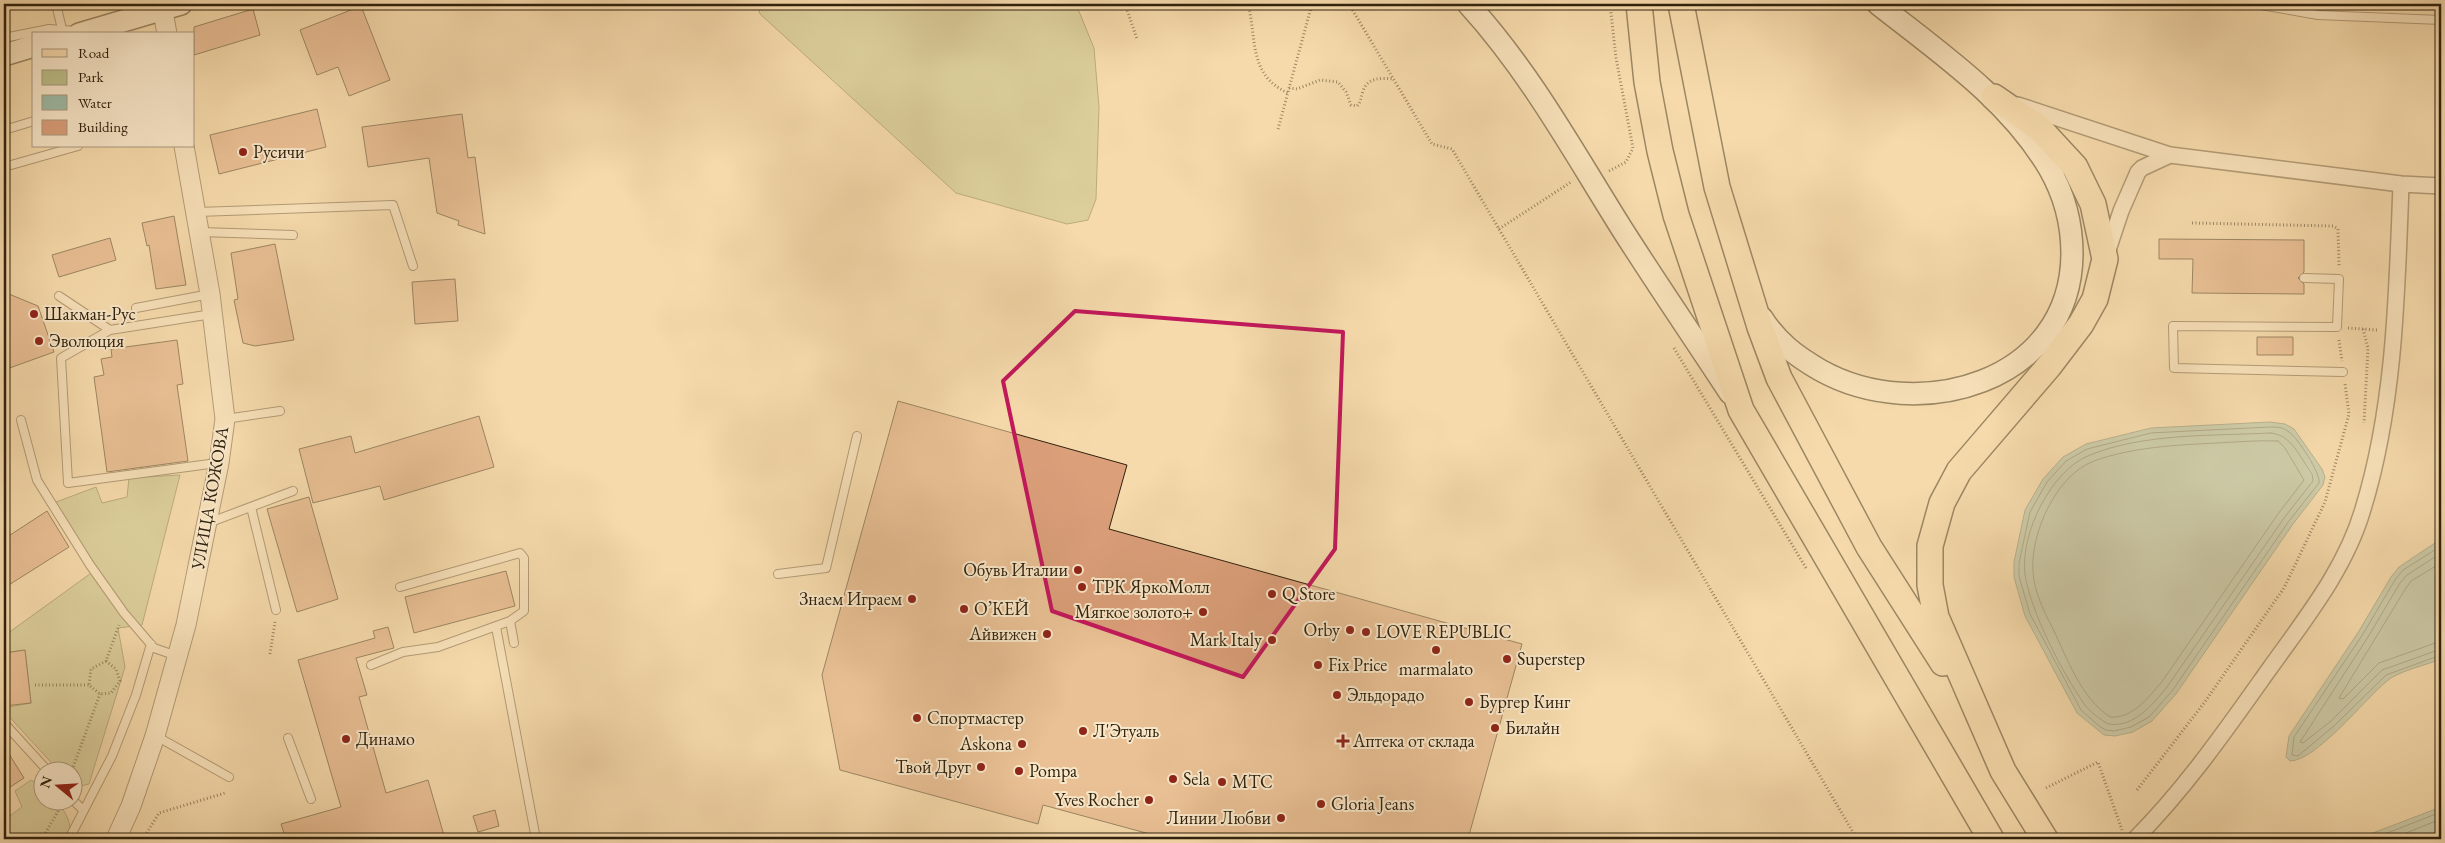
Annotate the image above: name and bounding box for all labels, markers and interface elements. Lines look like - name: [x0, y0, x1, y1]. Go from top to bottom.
- legend: [32, 32, 195, 148]
- text: Road: [78, 43, 110, 62]
- text: Park: [78, 67, 105, 86]
- text: Water: [78, 93, 112, 112]
- text: Building: [78, 117, 128, 136]
- place label: Русичи: [253, 140, 305, 163]
- marker: Русичи: [237, 146, 249, 158]
- place label: Шакман-Рус: [44, 302, 136, 325]
- marker: Шакман-Рус: [28, 308, 40, 320]
- place label: Эволюция: [49, 329, 124, 352]
- marker: Эволюция: [33, 335, 45, 347]
- street label: УЛИЦА КОЖОВА: [185, 424, 234, 572]
- place label: Обувь Италии: [963, 558, 1068, 581]
- marker: Обувь Италии: [1072, 564, 1084, 576]
- place label: ТРК ЯркоМолл: [1092, 575, 1210, 598]
- marker: ТРК ЯркоМолл: [1076, 581, 1088, 593]
- place label: Q Store: [1282, 582, 1335, 605]
- place label: Знаем Играем: [799, 587, 903, 610]
- marker: Q Store: [1266, 588, 1278, 600]
- marker: Знаем Играем: [906, 593, 918, 605]
- place label: О’КЕЙ: [974, 597, 1029, 620]
- place label: Мягкое золото+: [1075, 600, 1193, 623]
- marker: О’КЕЙ: [958, 603, 970, 615]
- marker: Мягкое золото+: [1197, 606, 1209, 618]
- place label: Orby: [1304, 618, 1340, 641]
- place label: LOVE REPUBLIC: [1376, 620, 1512, 643]
- place label: Айвижен: [968, 622, 1037, 645]
- marker: Orby: [1344, 624, 1356, 636]
- marker: LOVE REPUBLIC: [1360, 626, 1372, 638]
- marker: Айвижен: [1041, 628, 1053, 640]
- place label: Mark Italy: [1190, 628, 1262, 651]
- marker: Mark Italy: [1266, 634, 1278, 646]
- marker: marmalato: [1430, 644, 1442, 656]
- place label: Superstep: [1517, 647, 1585, 670]
- place label: Fix Price: [1328, 653, 1387, 676]
- marker: Superstep: [1501, 653, 1513, 665]
- place label: marmalato: [1399, 657, 1473, 680]
- marker: Fix Price: [1312, 659, 1324, 671]
- place label: Эльдорадо: [1347, 683, 1424, 706]
- marker: Эльдорадо: [1331, 689, 1343, 701]
- place label: Бургер Кинг: [1479, 690, 1571, 713]
- marker: Бургер Кинг: [1463, 696, 1475, 708]
- place label: Спортмастер: [927, 706, 1024, 729]
- marker: Спортмастер: [911, 712, 923, 724]
- place label: Билайн: [1505, 716, 1560, 739]
- place label: Л'Этуаль: [1093, 719, 1159, 742]
- marker: Билайн: [1489, 722, 1501, 734]
- marker: Л'Этуаль: [1077, 725, 1089, 737]
- place label: Динамо: [356, 727, 415, 750]
- place label: Аптека от склада: [1352, 729, 1476, 752]
- place label: Askona: [959, 732, 1013, 755]
- marker: Динамо: [340, 733, 352, 745]
- marker: Аптека от склада: [1337, 735, 1349, 747]
- marker: Askona: [1016, 738, 1028, 750]
- place label: Твой Друг: [895, 755, 972, 778]
- place label: Pompa: [1029, 759, 1078, 782]
- north arrow: [32, 760, 82, 810]
- marker: Твой Друг: [975, 761, 987, 773]
- marker: Pompa: [1013, 765, 1025, 777]
- place label: Sela: [1183, 767, 1211, 790]
- place label: МТС: [1232, 770, 1273, 793]
- text: N: [35, 773, 56, 790]
- marker: Sela: [1167, 773, 1179, 785]
- marker: МТС: [1216, 776, 1228, 788]
- place label: Yves Rocher: [1055, 788, 1139, 811]
- place label: Gloria Jeans: [1331, 792, 1414, 815]
- marker: Yves Rocher: [1143, 794, 1155, 806]
- marker: Gloria Jeans: [1315, 798, 1327, 810]
- place label: Линии Любви: [1166, 806, 1271, 829]
- marker: Линии Любви: [1275, 812, 1287, 824]

